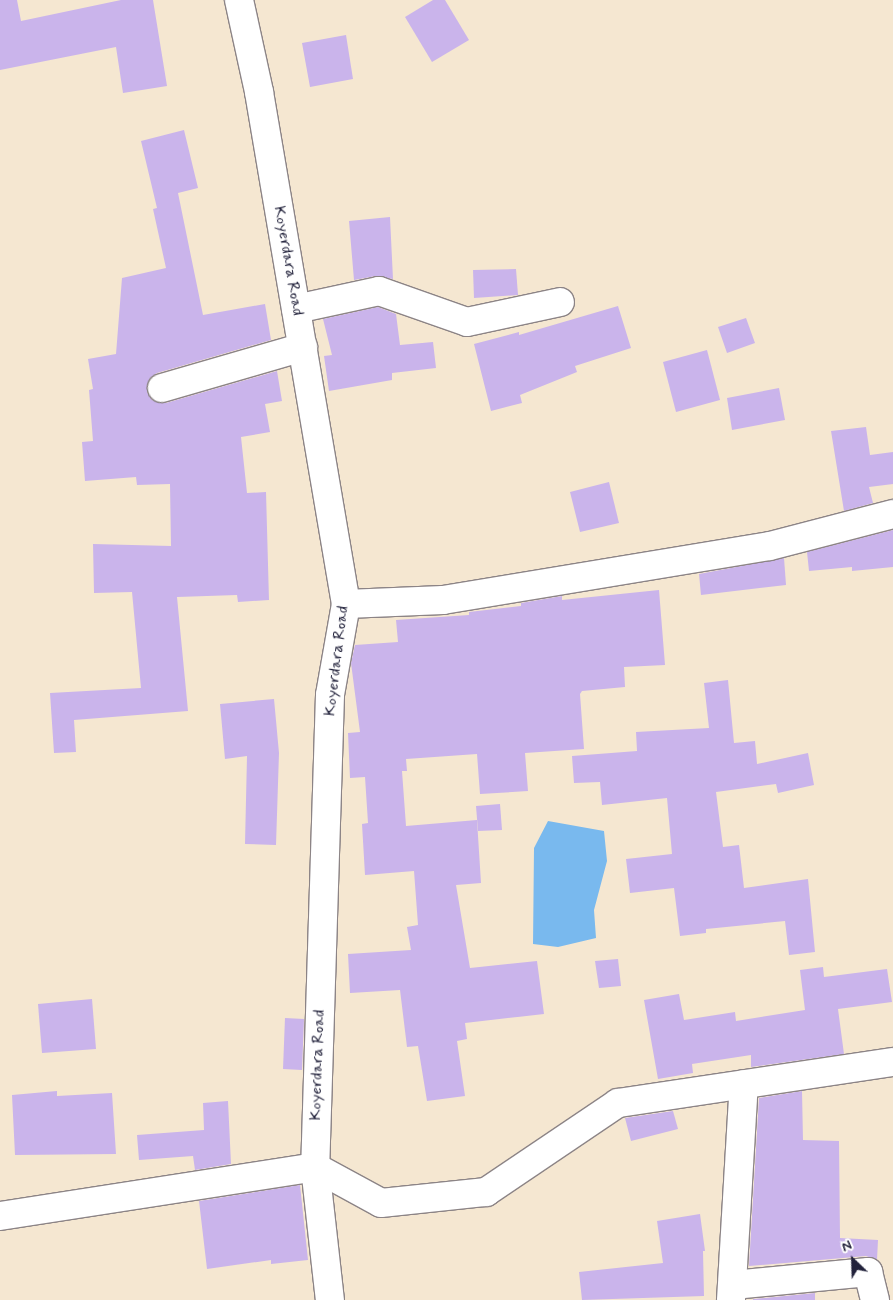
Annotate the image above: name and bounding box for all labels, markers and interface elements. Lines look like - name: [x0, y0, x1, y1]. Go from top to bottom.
- street label: Koyerdara Road: [269, 206, 307, 316]
- street label: Koyerdara Road: [321, 606, 353, 716]
- street label: Koyerdara Road: [307, 1010, 329, 1120]
- north arrow: [828, 1235, 878, 1285]
- text: N: [839, 1236, 855, 1256]

